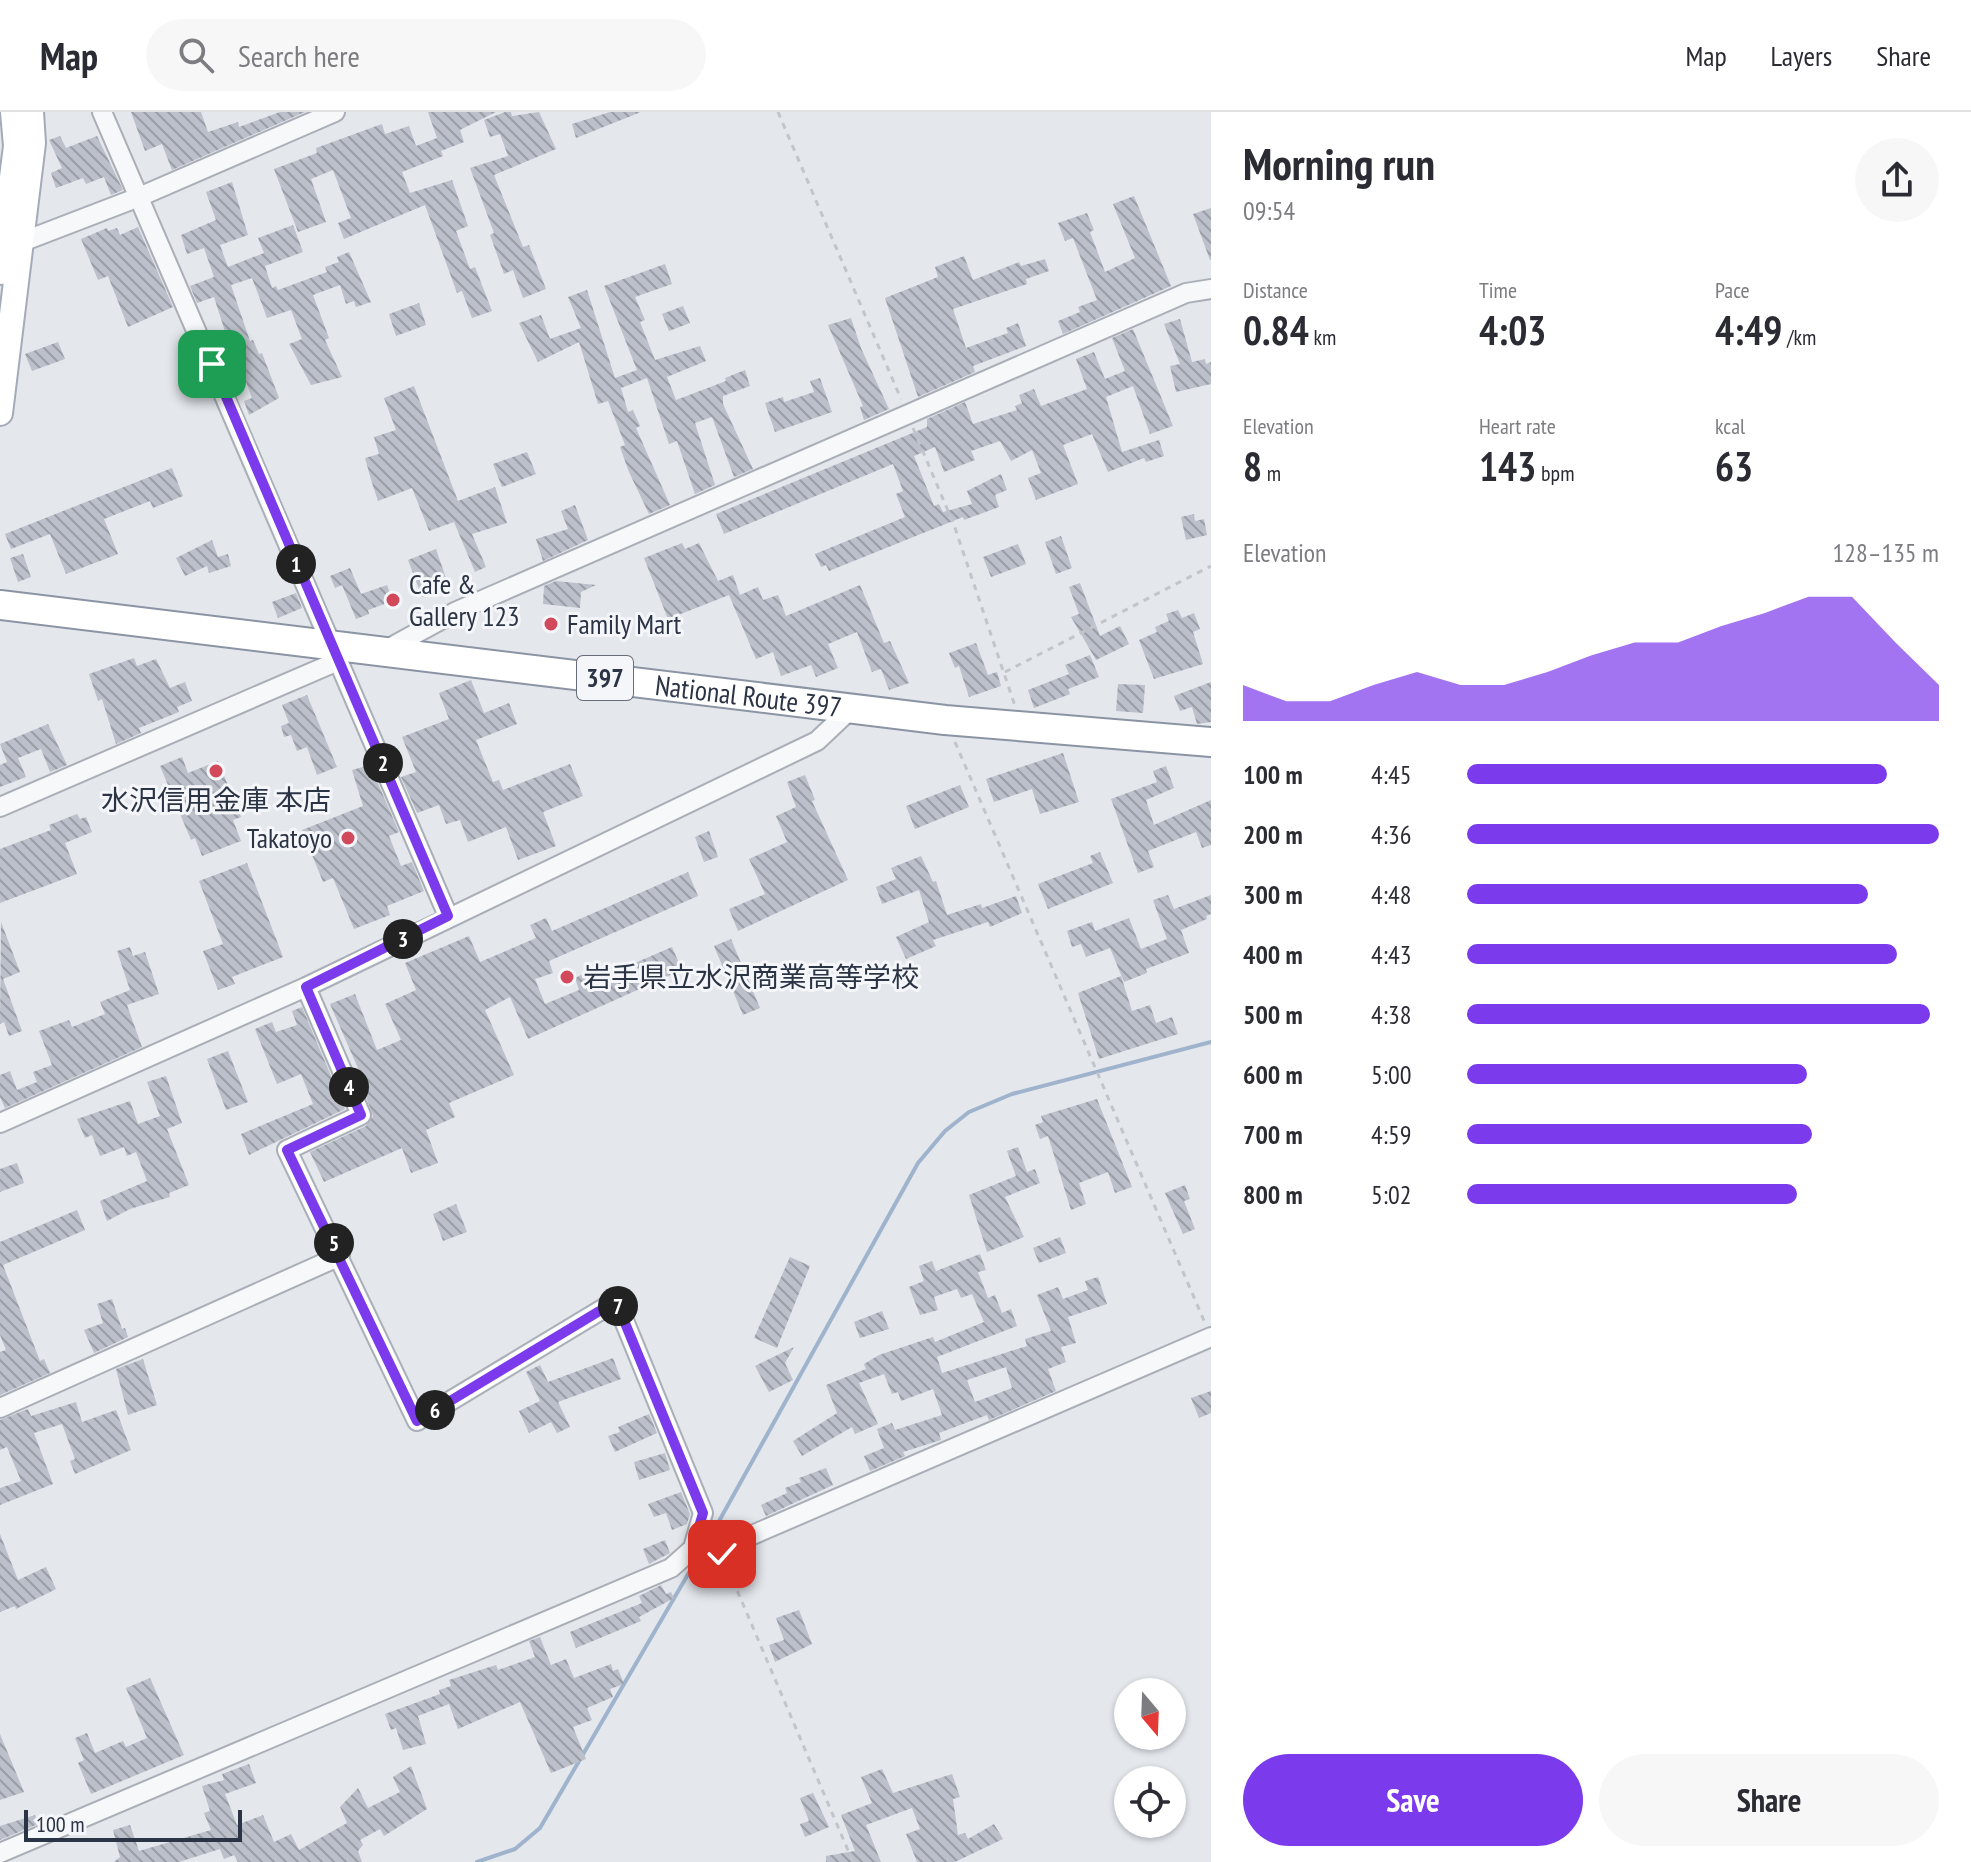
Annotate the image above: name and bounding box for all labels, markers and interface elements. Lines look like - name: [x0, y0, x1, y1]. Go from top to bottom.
- search box: [146, 19, 706, 91]
- text: Map: [40, 31, 98, 80]
- icon: search: [174, 33, 218, 77]
- text: Search here: [238, 36, 360, 75]
- text: Map: [1685, 37, 1727, 74]
- text: Layers: [1771, 37, 1832, 74]
- text: Share: [1876, 37, 1931, 74]
- text: Morning run: [1243, 135, 1435, 192]
- button: share: [1855, 138, 1939, 222]
- text: 09:54: [1243, 194, 1295, 227]
- text: Distance: [1243, 276, 1308, 304]
- text: Time: [1479, 276, 1517, 304]
- text: Pace: [1715, 276, 1750, 304]
- text: 0.84: [1243, 304, 1309, 356]
- text: 4:03: [1479, 304, 1546, 356]
- text: 4:49: [1715, 304, 1782, 356]
- text: km: [1309, 323, 1336, 351]
- text: /km: [1782, 323, 1816, 351]
- pin: [178, 330, 246, 398]
- icon: arrive: [190, 342, 234, 386]
- text: Elevation: [1243, 412, 1314, 440]
- text: Heart rate: [1479, 412, 1556, 440]
- text: kcal: [1715, 412, 1745, 440]
- text: 8: [1243, 440, 1262, 492]
- text: 143: [1479, 440, 1536, 492]
- text: 63: [1715, 440, 1753, 492]
- text: m: [1262, 459, 1281, 487]
- text: bpm: [1536, 459, 1574, 487]
- text: Elevation: [1243, 536, 1326, 569]
- text: 128–135 m: [1833, 536, 1939, 569]
- pin: 1: [276, 544, 316, 584]
- text: 1: [291, 550, 301, 578]
- place label: Cafe & Gallery 123: [409, 565, 520, 634]
- marker: Cafe & Gallery 123: [384, 591, 402, 609]
- place label: Family Mart: [567, 605, 682, 642]
- marker: Family Mart: [542, 615, 560, 633]
- road number: 397: [577, 656, 633, 700]
- street label: National Route 397: [653, 666, 844, 725]
- pin: 2: [363, 743, 403, 783]
- text: 2: [378, 749, 388, 777]
- text: 100 m: [1243, 758, 1303, 791]
- text: 4:45: [1371, 758, 1411, 791]
- marker: 水沢信用金庫 本店: [207, 762, 225, 780]
- place label: 水沢信用金庫 本店: [101, 781, 331, 818]
- text: 200 m: [1243, 818, 1303, 851]
- text: 4:36: [1371, 818, 1411, 851]
- place label: Takatoyo: [247, 819, 332, 856]
- marker: Takatoyo: [339, 829, 357, 847]
- text: 300 m: [1243, 878, 1303, 911]
- text: 4:48: [1371, 878, 1411, 911]
- pin: 3: [383, 919, 423, 959]
- text: 3: [398, 925, 408, 953]
- text: 400 m: [1243, 938, 1303, 971]
- text: 4:43: [1371, 938, 1411, 971]
- place label: 岩手県立水沢商業高等学校: [583, 958, 919, 995]
- marker: 岩手県立水沢商業高等学校: [558, 968, 576, 986]
- text: 500 m: [1243, 998, 1303, 1031]
- text: 4:38: [1371, 998, 1411, 1031]
- text: 600 m: [1243, 1058, 1303, 1091]
- text: 5:00: [1371, 1058, 1411, 1091]
- pin: 4: [329, 1067, 369, 1107]
- text: 4: [344, 1073, 354, 1101]
- text: 700 m: [1243, 1118, 1303, 1151]
- text: 4:59: [1371, 1118, 1411, 1151]
- text: 800 m: [1243, 1178, 1303, 1211]
- text: 5:02: [1371, 1178, 1411, 1211]
- pin: 5: [314, 1223, 354, 1263]
- text: 5: [329, 1229, 339, 1257]
- pin: 7: [598, 1286, 638, 1326]
- text: 7: [613, 1292, 623, 1320]
- pin: 6: [415, 1390, 455, 1430]
- text: 6: [430, 1396, 440, 1424]
- pin: [688, 1520, 756, 1588]
- icon: check: [700, 1532, 744, 1576]
- north arrow: [1114, 1678, 1186, 1750]
- map controls: [1114, 1678, 1186, 1838]
- button: Save: [1243, 1754, 1583, 1846]
- button: Share: [1599, 1754, 1939, 1846]
- button: locate: [1114, 1766, 1186, 1838]
- scale bar: [24, 1806, 242, 1842]
- text: 100 m: [36, 1810, 85, 1838]

